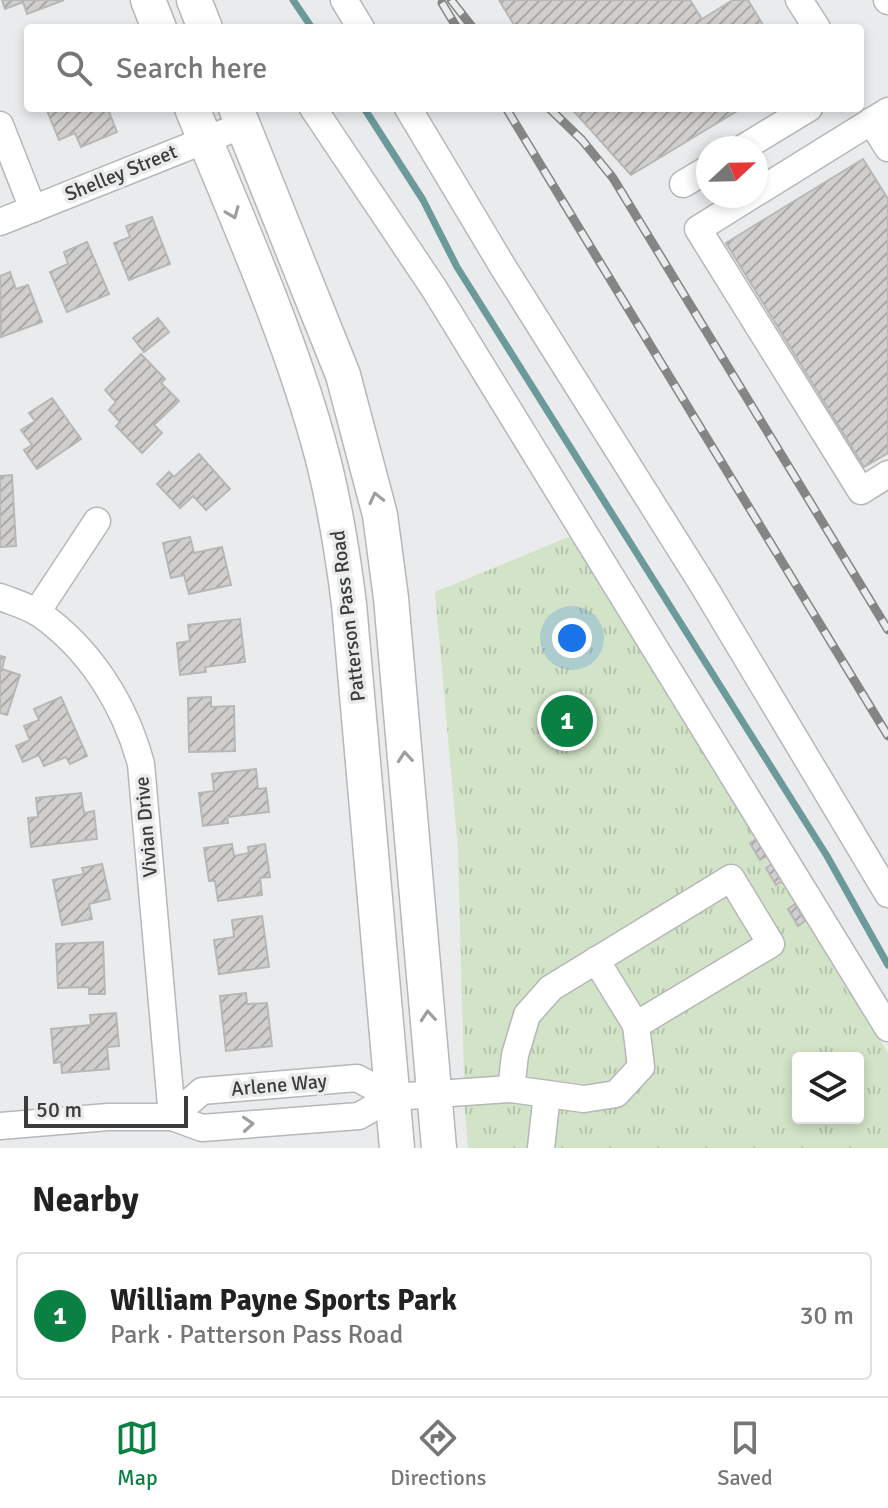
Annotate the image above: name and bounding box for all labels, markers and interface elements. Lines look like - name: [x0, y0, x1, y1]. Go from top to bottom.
- search box: [24, 24, 864, 112]
- icon: search: [52, 46, 96, 90]
- text: Search here: [116, 50, 267, 87]
- north arrow: [696, 136, 768, 208]
- street label: Shelley Street: [61, 139, 181, 207]
- one-way arrow: [224, 205, 240, 219]
- one-way arrow: [368, 492, 385, 506]
- street label: Patterson Pass Road: [325, 529, 371, 703]
- your location: [552, 618, 592, 658]
- pin: 1: [541, 691, 593, 751]
- one-way arrow: [397, 750, 414, 763]
- street label: Vivian Drive: [129, 776, 163, 878]
- one-way arrow: [420, 1009, 437, 1022]
- map controls: [792, 1052, 864, 1124]
- button: layers: [792, 1052, 864, 1124]
- street label: Arlene Way: [230, 1068, 329, 1102]
- scale bar: [24, 1092, 188, 1128]
- text: 50 m: [36, 1096, 82, 1123]
- one-way arrow: [242, 1116, 255, 1133]
- text: Nearby: [32, 1179, 139, 1221]
- text: William Payne Sports Park: [110, 1282, 457, 1319]
- text: 1: [53, 1300, 67, 1332]
- text: 30 m: [799, 1300, 854, 1332]
- text: Park · Patterson Pass Road: [110, 1319, 403, 1351]
- tab: Map: [115, 1416, 159, 1491]
- tab: Directions: [390, 1416, 486, 1491]
- tab: Saved: [717, 1416, 773, 1491]

